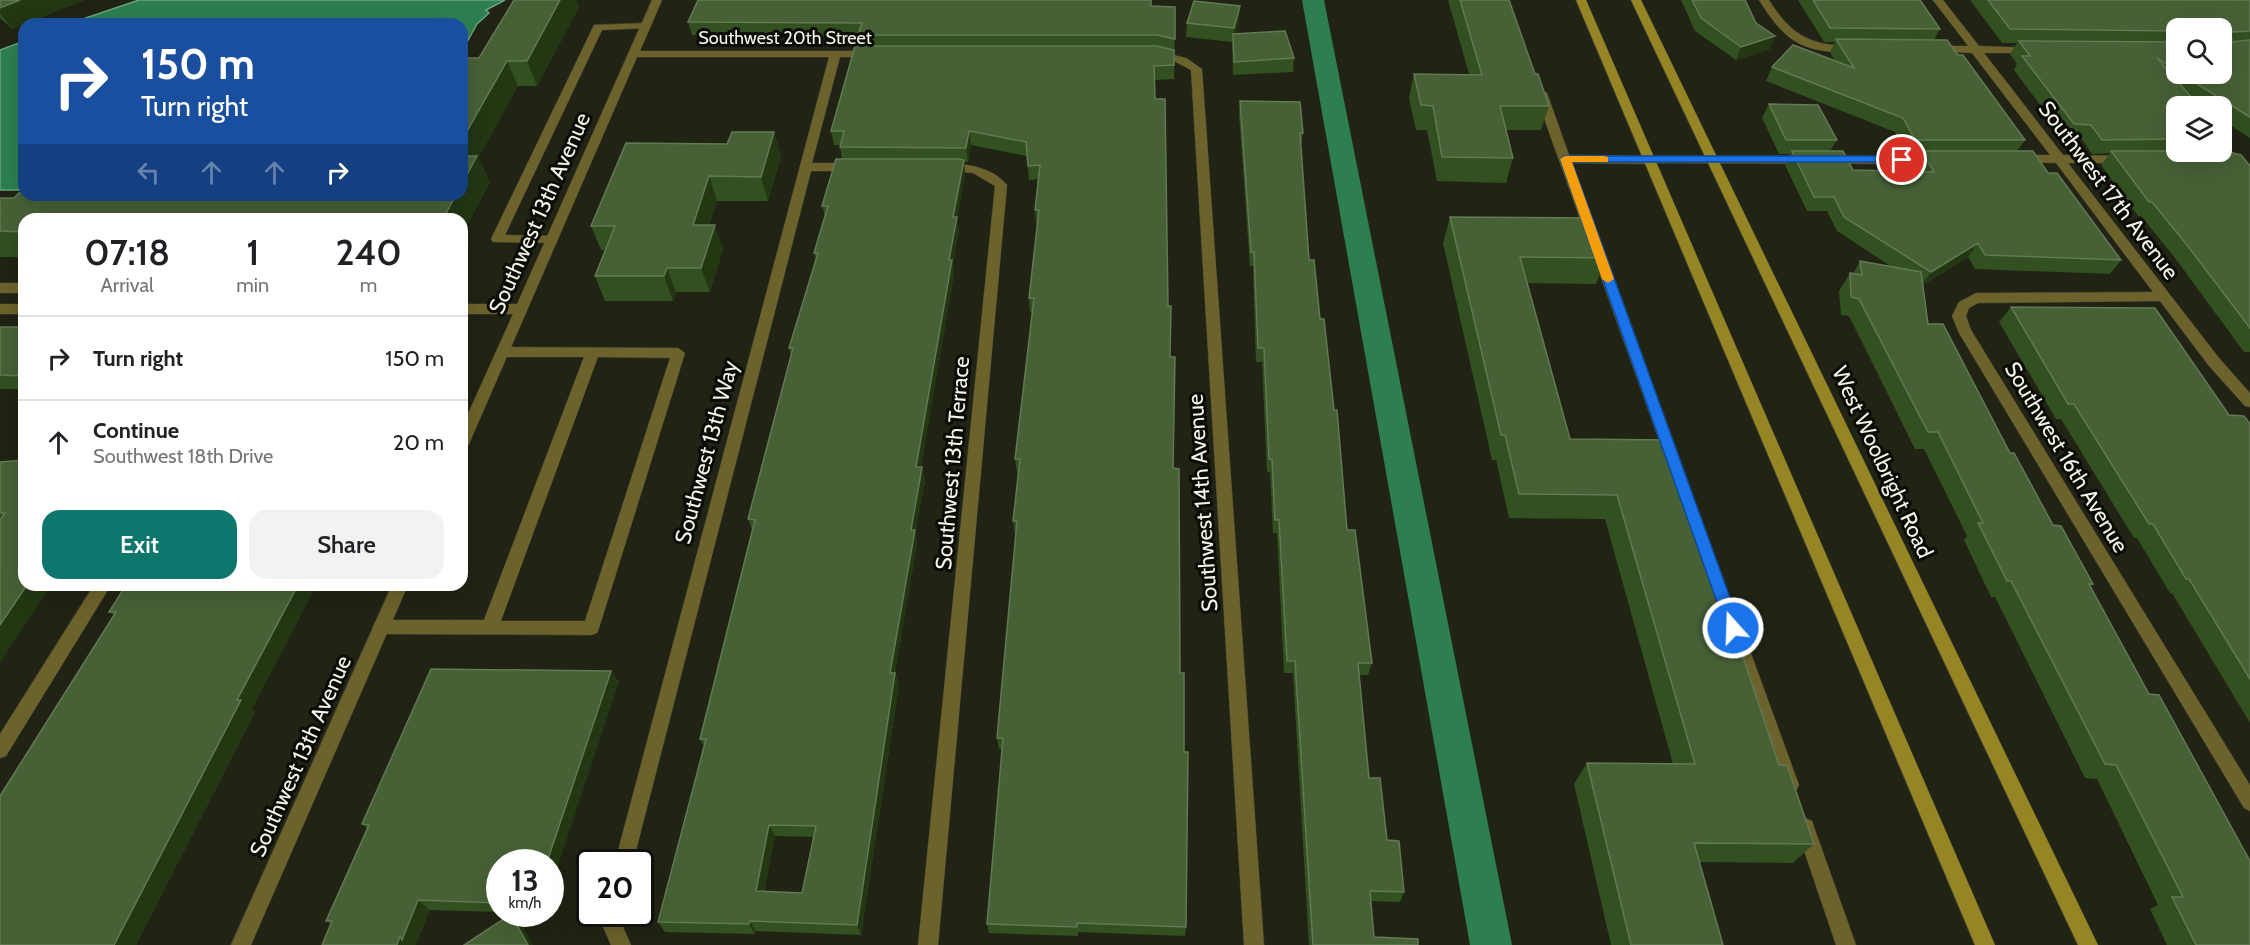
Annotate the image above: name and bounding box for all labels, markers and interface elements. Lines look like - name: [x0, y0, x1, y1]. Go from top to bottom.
- map controls: [2166, 18, 2232, 162]
- button: search: [2166, 18, 2232, 84]
- street label: Southwest 20th Street: [698, 27, 872, 49]
- text: 150 m: [141, 38, 255, 90]
- icon: right: [42, 42, 120, 120]
- text: Turn right: [141, 90, 248, 123]
- street label: Southwest 17th Avenue: [2033, 96, 2185, 285]
- button: layers: [2166, 96, 2232, 162]
- street label: Southwest 13th Avenue: [483, 108, 596, 318]
- pin: [1876, 134, 1927, 185]
- icon: arrive: [1885, 143, 1918, 176]
- icon: left: [132, 156, 165, 189]
- icon: ahead: [195, 156, 228, 189]
- icon: ahead: [258, 156, 291, 189]
- icon: right: [321, 156, 354, 189]
- text: 07:18: [84, 230, 170, 274]
- text: 1: [246, 230, 259, 274]
- text: 240: [336, 230, 402, 274]
- text: Arrival: [101, 273, 154, 297]
- text: min: [236, 273, 269, 297]
- text: m: [360, 273, 377, 297]
- icon: right: [42, 342, 75, 375]
- text: Turn right: [93, 345, 183, 372]
- text: 150 m: [385, 345, 444, 372]
- street label: Southwest 13th Terrace: [930, 355, 975, 571]
- street label: Southwest 13th Way: [669, 357, 744, 547]
- street label: Southwest 16th Avenue: [1999, 357, 2134, 558]
- street label: West Woolbright Road: [1826, 362, 1939, 562]
- street label: Southwest 14th Avenue: [1181, 393, 1224, 613]
- text: Continue: [93, 417, 179, 444]
- icon: ahead: [42, 426, 75, 459]
- text: 20 m: [393, 429, 444, 456]
- text: Southwest 18th Drive: [93, 444, 273, 468]
- button: Exit: [42, 510, 237, 579]
- button: Share: [249, 510, 444, 579]
- position arrow: [1701, 596, 1765, 660]
- street label: Southwest 13th Avenue: [244, 651, 357, 861]
- speed limit sign: 20: [576, 849, 654, 927]
- text: 13: [511, 862, 539, 899]
- text: km/h: [509, 894, 541, 912]

